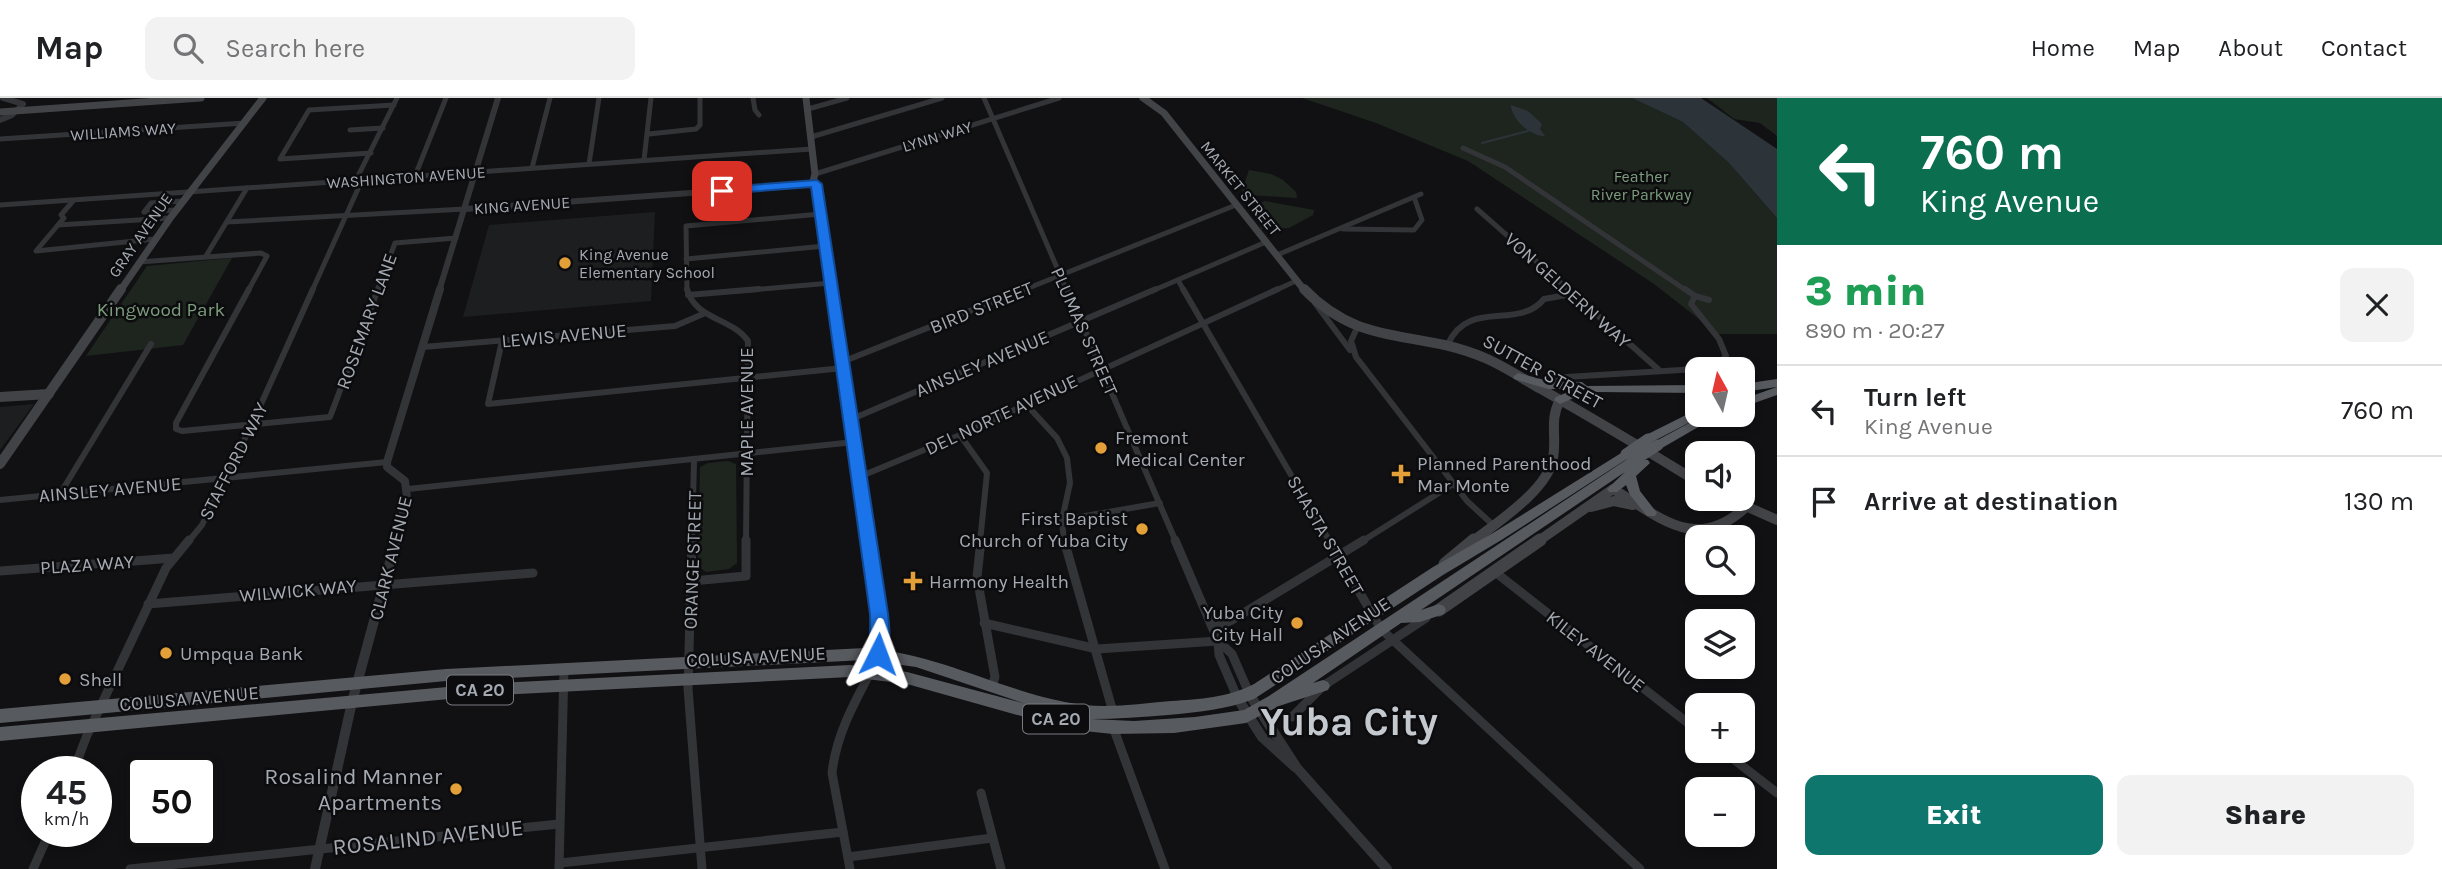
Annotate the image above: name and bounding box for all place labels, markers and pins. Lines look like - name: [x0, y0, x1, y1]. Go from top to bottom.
- pin: [692, 161, 752, 221]
- place label: King Avenue Elementary School: [579, 245, 715, 282]
- marker: King Avenue Elementary School: [557, 255, 573, 271]
- place label: Fremont Medical Center: [1115, 427, 1245, 471]
- marker: Fremont Medical Center: [1093, 440, 1109, 456]
- place label: Planned Parenthood Mar Monte: [1417, 453, 1591, 497]
- marker: Planned Parenthood Mar Monte: [1391, 464, 1411, 484]
- place label: First Baptist Church of Yuba City: [959, 508, 1128, 552]
- marker: First Baptist Church of Yuba City: [1134, 521, 1150, 537]
- marker: Harmony Health: [903, 571, 923, 591]
- place label: Harmony Health: [929, 571, 1069, 593]
- place label: Yuba City City Hall: [1203, 602, 1283, 646]
- marker: Yuba City City Hall: [1289, 615, 1305, 631]
- place label: Umpqua Bank: [180, 643, 304, 665]
- marker: Umpqua Bank: [158, 645, 174, 661]
- place label: Shell: [79, 669, 122, 691]
- marker: Shell: [57, 671, 73, 687]
- place label: Rosalind Manner Apartments: [264, 763, 443, 816]
- marker: Rosalind Manner Apartments: [448, 781, 464, 797]

